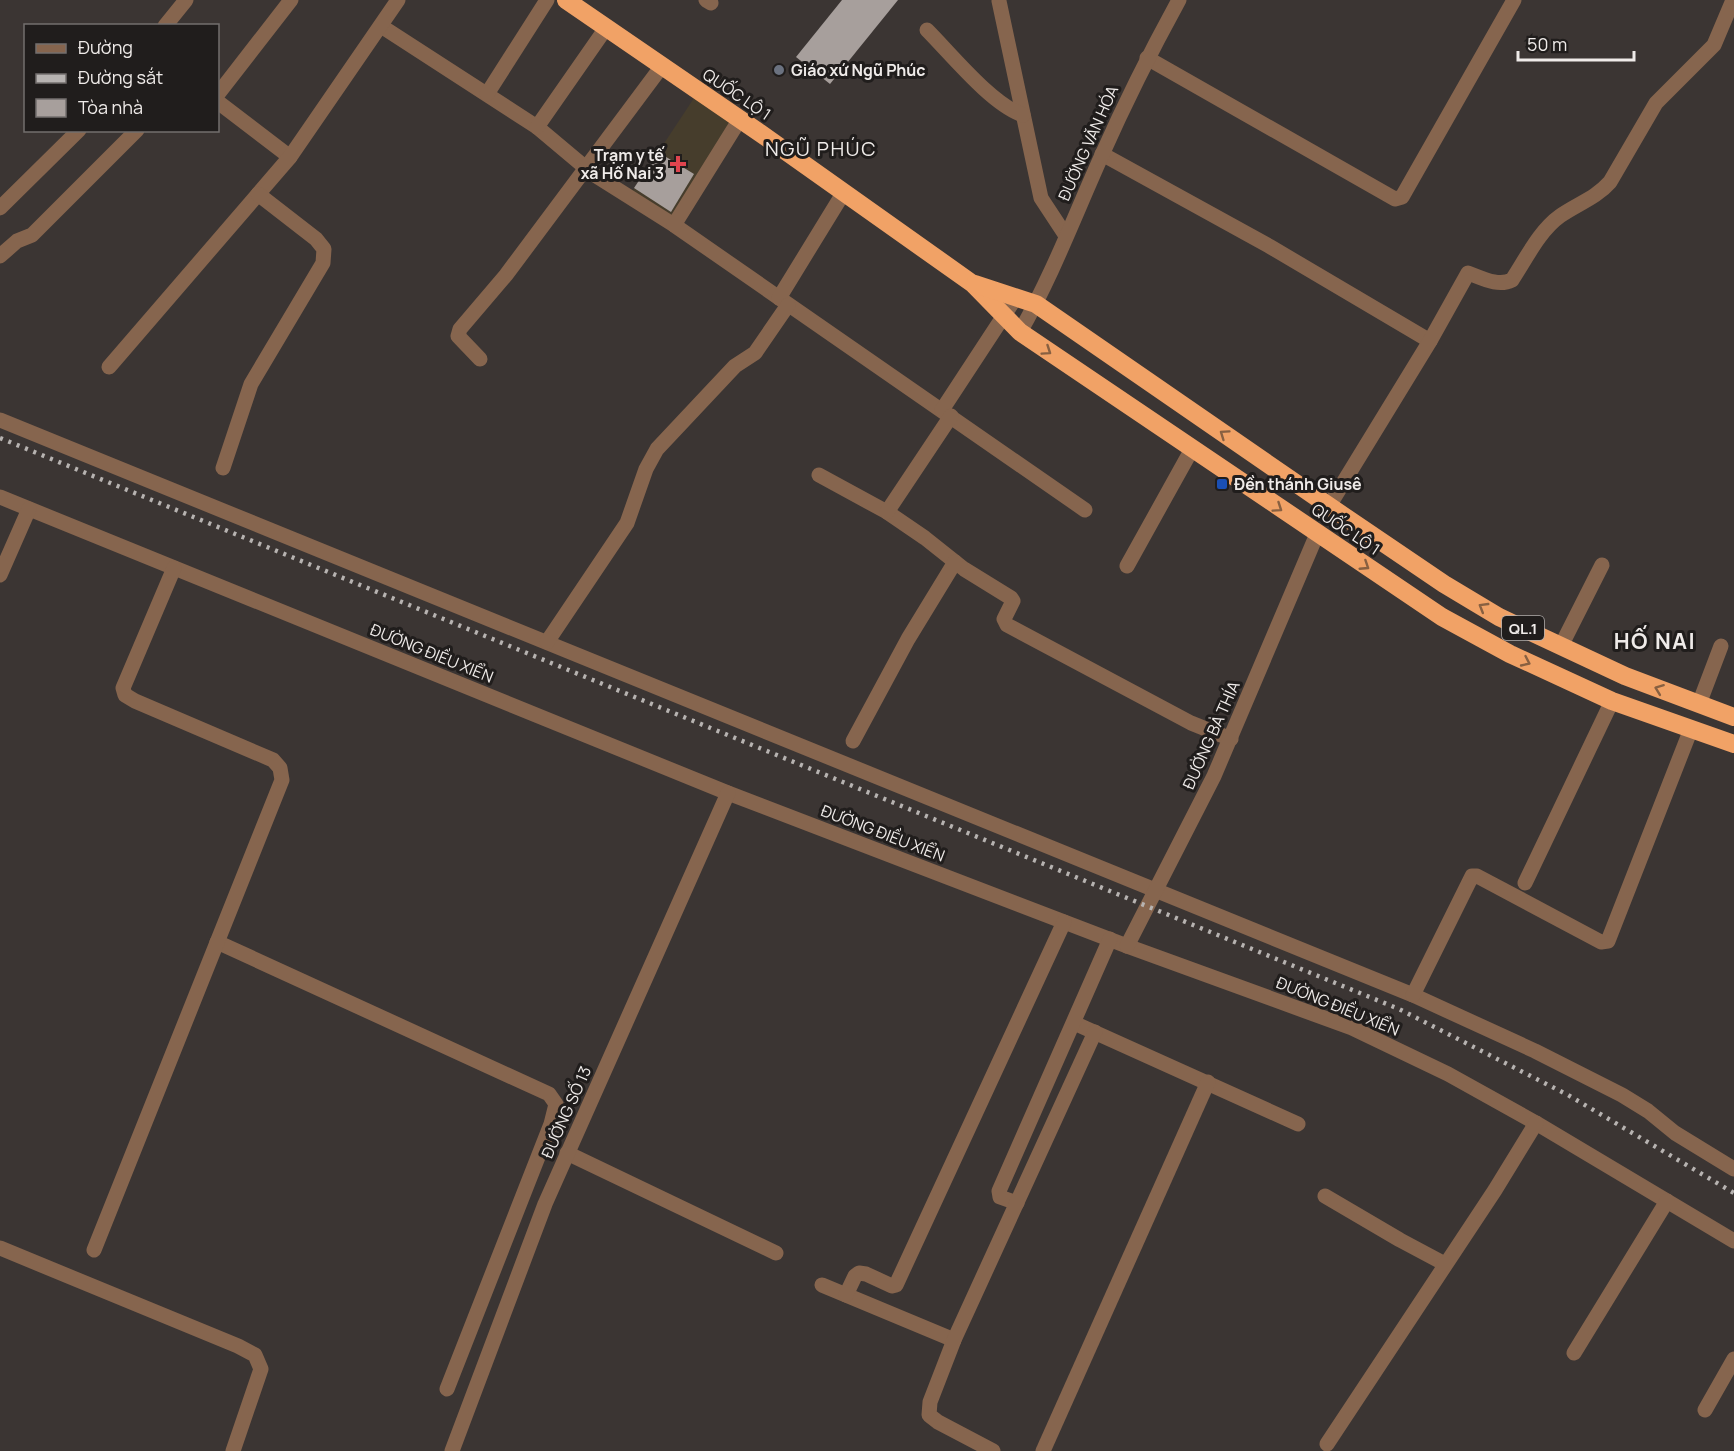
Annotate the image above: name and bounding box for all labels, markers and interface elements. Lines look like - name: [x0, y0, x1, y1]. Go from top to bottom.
- legend: [24, 24, 219, 132]
- scale bar: [1518, 24, 1634, 62]
- text: 50 m: [1527, 32, 1567, 56]
- text: Đường: [78, 35, 133, 59]
- place label: Giáo xứ Ngũ Phúc: [791, 59, 926, 81]
- street label: QUỐC LỘ 1: [699, 62, 776, 125]
- marker: Giáo xứ Ngũ Phúc: [772, 63, 786, 77]
- text: Đường sắt: [78, 65, 163, 89]
- street label: ĐƯỜNG VĂN HÓA: [1053, 82, 1123, 204]
- text: Tòa nhà: [78, 95, 143, 119]
- district label: NGŨ PHÚC: [765, 135, 877, 162]
- place label: Trạm y tế xã Hố Nai 3: [581, 144, 665, 184]
- marker: Trạm y tế xã Hố Nai 3: [669, 155, 687, 173]
- one-way arrow: [1041, 344, 1052, 355]
- one-way arrow: [1220, 430, 1231, 441]
- place label: Đền thánh Giusê: [1234, 473, 1362, 495]
- marker: Đền thánh Giusê: [1215, 477, 1229, 491]
- street label: QUỐC LỘ 1: [1308, 497, 1385, 560]
- one-way arrow: [1271, 501, 1282, 512]
- one-way arrow: [1359, 559, 1370, 570]
- one-way arrow: [1479, 603, 1489, 615]
- road number: QL.1: [1502, 616, 1544, 640]
- street label: ĐƯỜNG ĐIỀU XIỂN: [367, 617, 497, 688]
- district label: HỐ NAI: [1614, 625, 1696, 656]
- one-way arrow: [1520, 654, 1531, 666]
- street label: ĐƯỜNG BÀ THÍA: [1177, 677, 1245, 793]
- one-way arrow: [1655, 684, 1665, 697]
- street label: ĐƯỜNG ĐIỀU XIỂN: [818, 798, 948, 867]
- street label: ĐƯỜNG ĐIỀU XIỂN: [1273, 970, 1403, 1041]
- street label: ĐƯỜNG SỐ 13: [535, 1062, 596, 1162]

